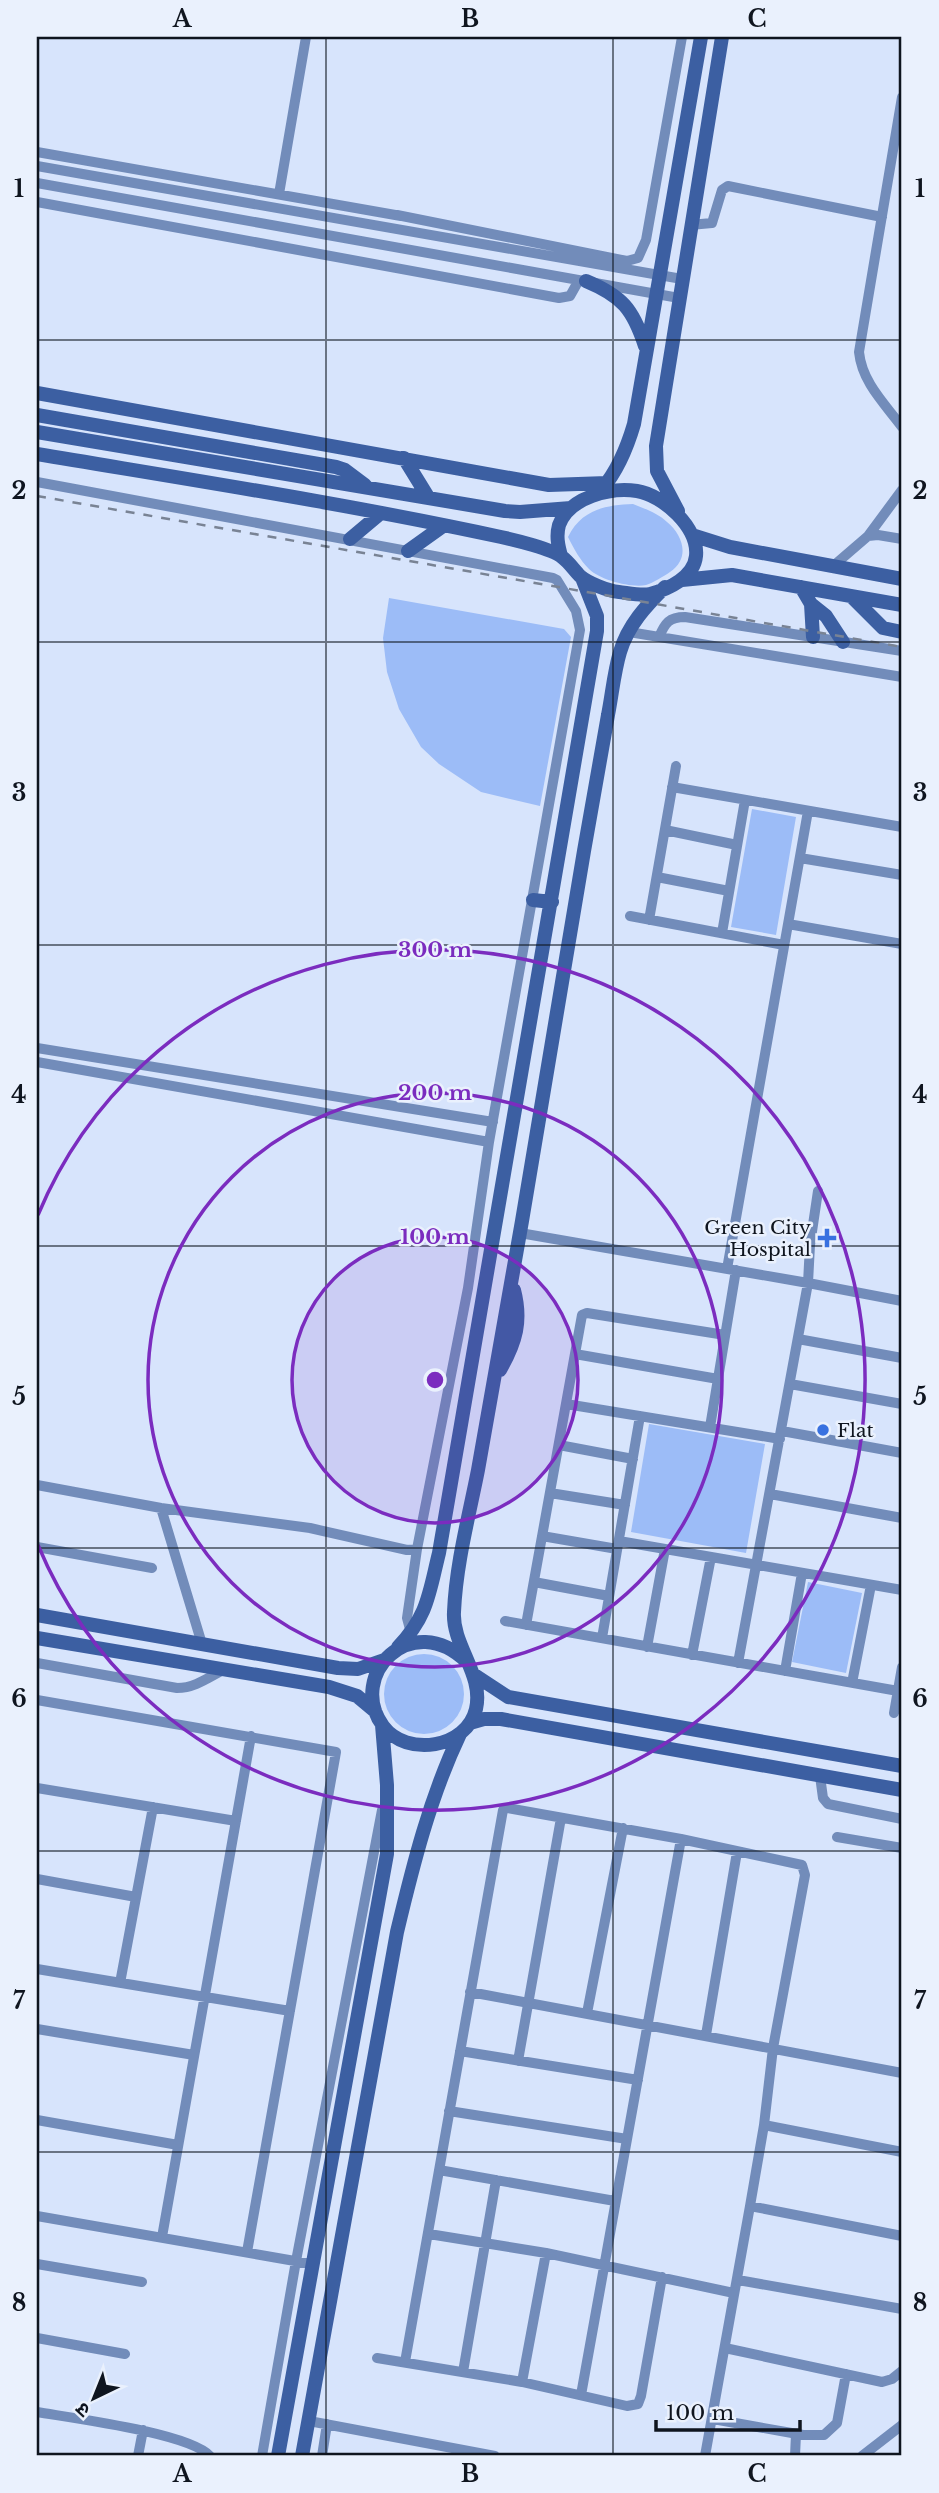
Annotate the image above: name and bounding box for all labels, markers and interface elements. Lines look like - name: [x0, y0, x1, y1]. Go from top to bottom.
- text: A: [172, 5, 193, 33]
- text: B: [461, 5, 479, 33]
- text: C: [748, 5, 766, 33]
- text: 1: [14, 175, 24, 203]
- text: 1: [915, 175, 925, 203]
- text: 2: [12, 477, 26, 505]
- text: 2: [913, 477, 927, 505]
- text: 3: [12, 779, 26, 807]
- text: 3: [913, 779, 927, 807]
- text: 300 m: [398, 937, 472, 963]
- text: 200 m: [398, 1080, 472, 1106]
- text: 4: [11, 1081, 27, 1109]
- text: 4: [912, 1081, 928, 1109]
- place label: Green City Hospital: [704, 1216, 811, 1261]
- text: 100 m: [400, 1224, 470, 1250]
- marker: Green City Hospital: [817, 1228, 837, 1248]
- centre of rings: [423, 1368, 447, 1392]
- text: 5: [12, 1383, 26, 1411]
- text: 5: [913, 1383, 927, 1411]
- place label: Flat: [837, 1419, 874, 1442]
- marker: Flat: [815, 1422, 831, 1438]
- text: 6: [11, 1685, 27, 1713]
- text: 6: [912, 1685, 928, 1713]
- text: 7: [13, 1987, 26, 2015]
- text: 7: [914, 1987, 927, 2015]
- text: 8: [12, 2289, 26, 2317]
- text: 8: [913, 2289, 927, 2317]
- north arrow: [60, 2364, 130, 2434]
- scale bar: [656, 2388, 799, 2432]
- text: उ: [70, 2397, 95, 2422]
- text: 100 m: [666, 2400, 734, 2426]
- text: A: [172, 2460, 193, 2488]
- text: B: [461, 2460, 479, 2488]
- text: C: [748, 2460, 766, 2488]

